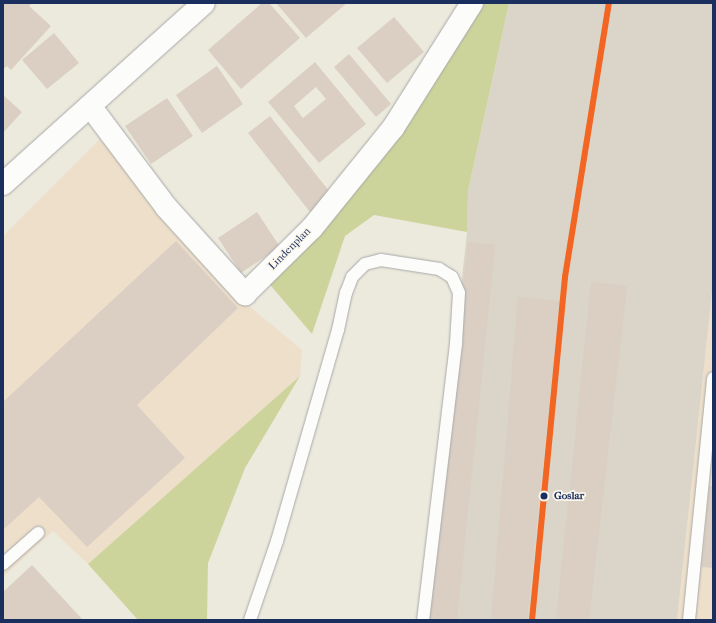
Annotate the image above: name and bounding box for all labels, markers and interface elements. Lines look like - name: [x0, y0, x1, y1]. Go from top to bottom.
- street label: Lindenplan: [266, 225, 314, 273]
- marker: Goslar: [537, 489, 551, 503]
- place label: Goslar: [554, 489, 584, 503]

